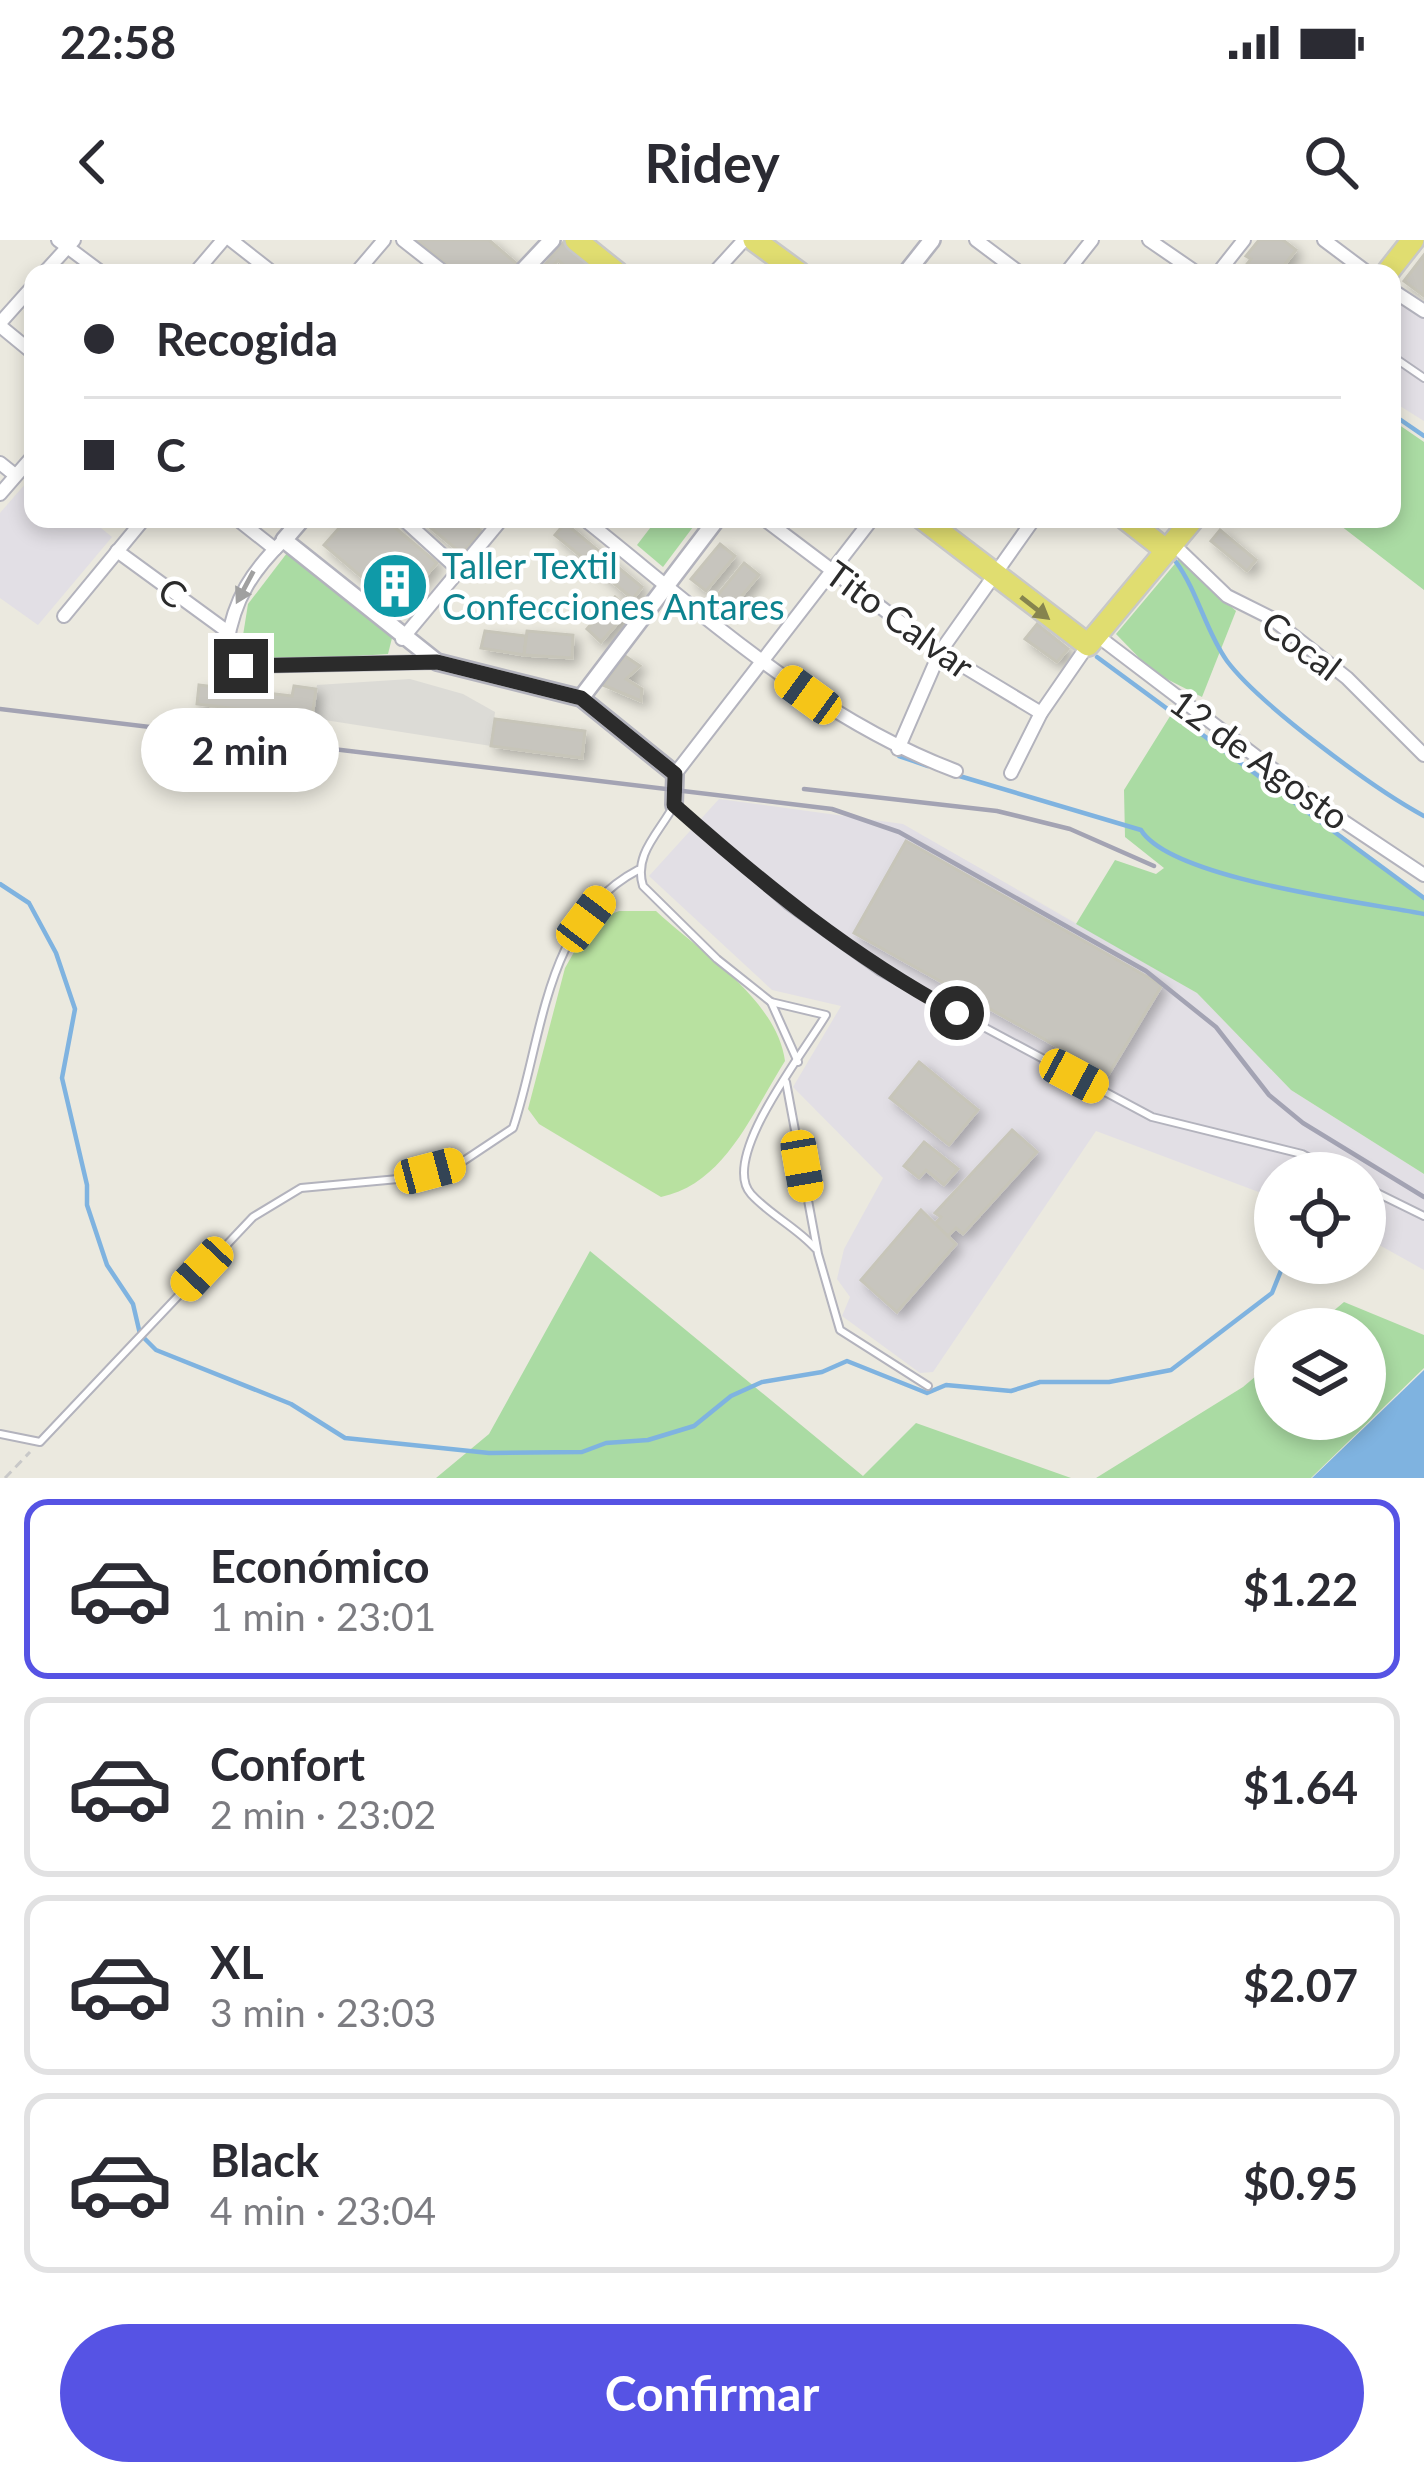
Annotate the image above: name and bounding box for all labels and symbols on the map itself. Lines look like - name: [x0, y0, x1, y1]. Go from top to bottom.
- place label: Taller Textil Confecciones Antares: [442, 543, 785, 628]
- building icon: Taller Textil Confecciones Antares: [360, 551, 430, 621]
- street label: Tito Calvar: [818, 551, 982, 687]
- street label: C: [150, 567, 196, 617]
- one-way arrow: [236, 569, 256, 604]
- one-way arrow: [1020, 595, 1051, 620]
- street label: Cocal: [1254, 601, 1350, 689]
- route end: [214, 639, 268, 693]
- car: [768, 659, 848, 731]
- street label: 12 de Agosto: [1162, 679, 1358, 839]
- callout: 2 min: [142, 708, 340, 792]
- car: [550, 879, 622, 959]
- route start: [930, 986, 984, 1040]
- car: [1034, 1043, 1114, 1109]
- car: [778, 1127, 826, 1205]
- car: [391, 1144, 469, 1198]
- car: [164, 1230, 240, 1308]

